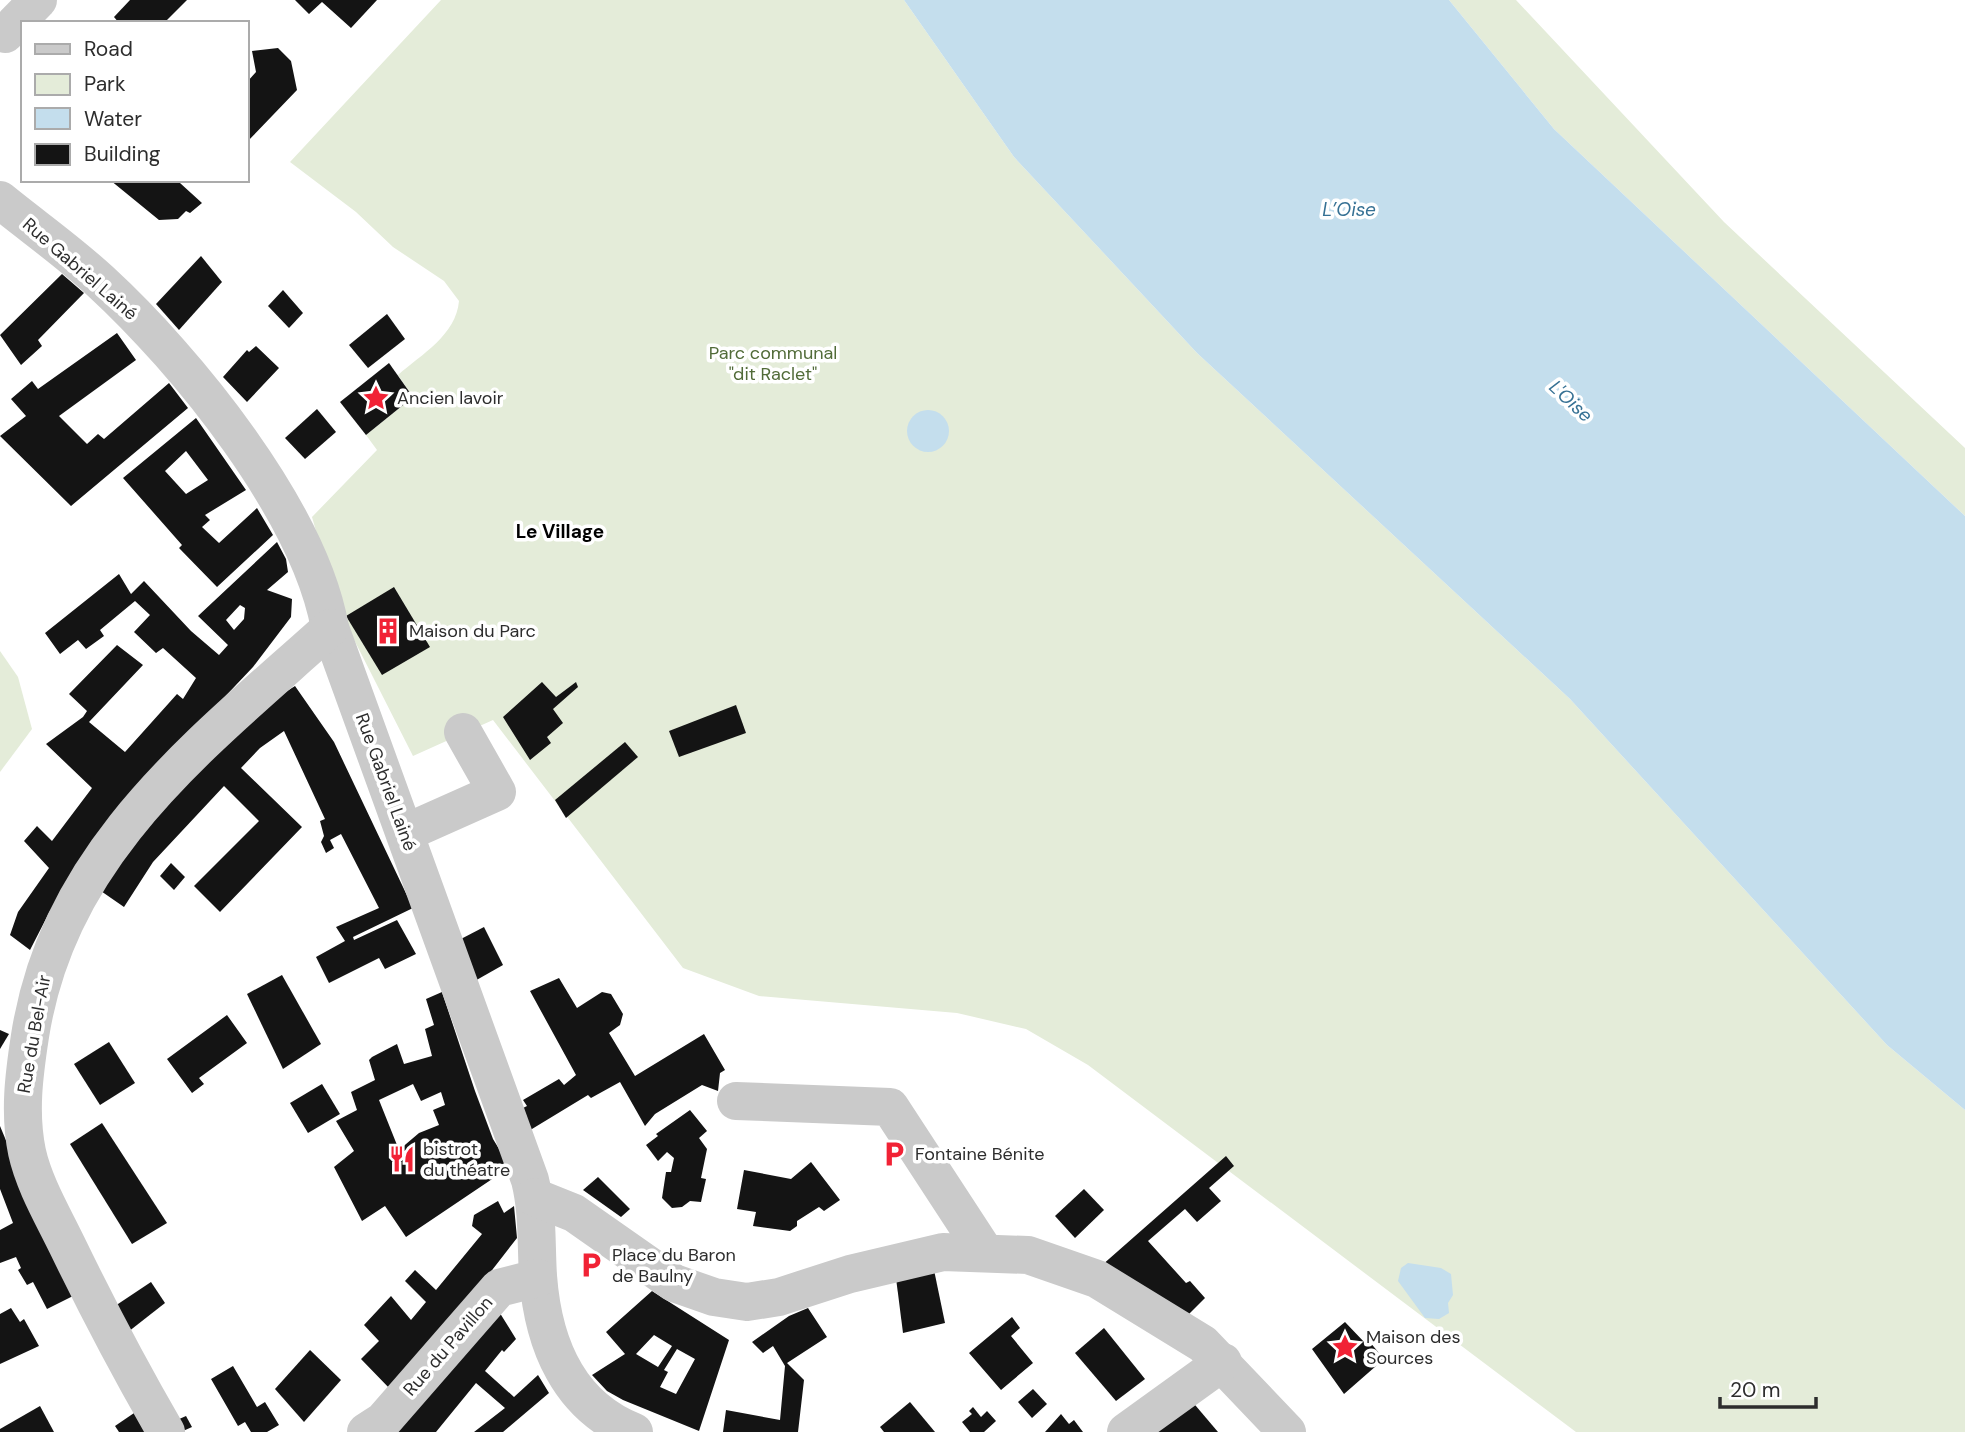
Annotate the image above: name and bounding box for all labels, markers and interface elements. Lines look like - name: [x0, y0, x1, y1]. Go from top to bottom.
- legend: [21, 21, 248, 182]
- text: Road: [84, 35, 133, 63]
- text: Park: [84, 70, 126, 98]
- text: Water: [84, 105, 142, 133]
- text: Building: [84, 140, 161, 168]
- water label: L’Oise: [1322, 197, 1376, 222]
- street label: Rue Gabriel Lainé: [17, 212, 143, 326]
- park label: Parc communal "dit Raclet": [709, 341, 837, 386]
- water label: L'Oise: [1544, 375, 1598, 428]
- place icon: Ancien lavoir: [361, 383, 391, 413]
- place label: Ancien lavoir: [397, 386, 504, 410]
- district label: Le Village: [516, 519, 604, 544]
- building icon: Maison du Parc: [373, 616, 403, 646]
- place label: Maison du Parc: [409, 619, 536, 643]
- street label: Rue Gabriel Lainé: [350, 710, 422, 854]
- street label: Rue du Bel-Air: [12, 973, 56, 1095]
- place label: bistrot du théatre: [423, 1137, 510, 1182]
- parking icon: Fontaine Bénite: [879, 1139, 909, 1169]
- place label: Fontaine Bénite: [915, 1142, 1045, 1166]
- restaurant icon: bistrot du théatre: [387, 1144, 417, 1174]
- place label: Place du Baron de Baulny: [612, 1243, 736, 1288]
- parking icon: Place du Baron de Baulny: [576, 1250, 606, 1280]
- street label: Rue du Pavillon: [398, 1291, 498, 1401]
- place label: Maison des Sources: [1366, 1325, 1461, 1370]
- place icon: Maison des Sources: [1330, 1332, 1360, 1362]
- scale bar: [1720, 1366, 1816, 1410]
- text: 20 m: [1730, 1376, 1781, 1404]

